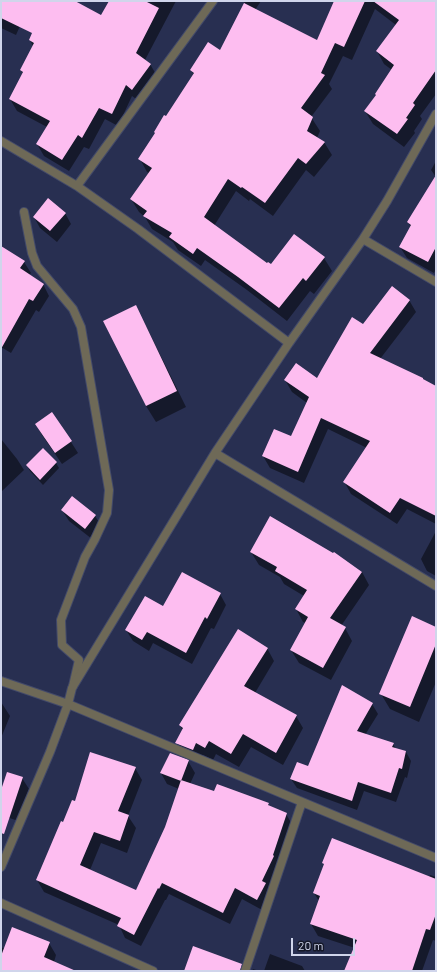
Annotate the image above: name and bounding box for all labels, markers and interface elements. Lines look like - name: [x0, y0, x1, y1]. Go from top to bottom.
- scale bar: [293, 930, 357, 956]
- text: 20 m: [298, 938, 324, 952]

